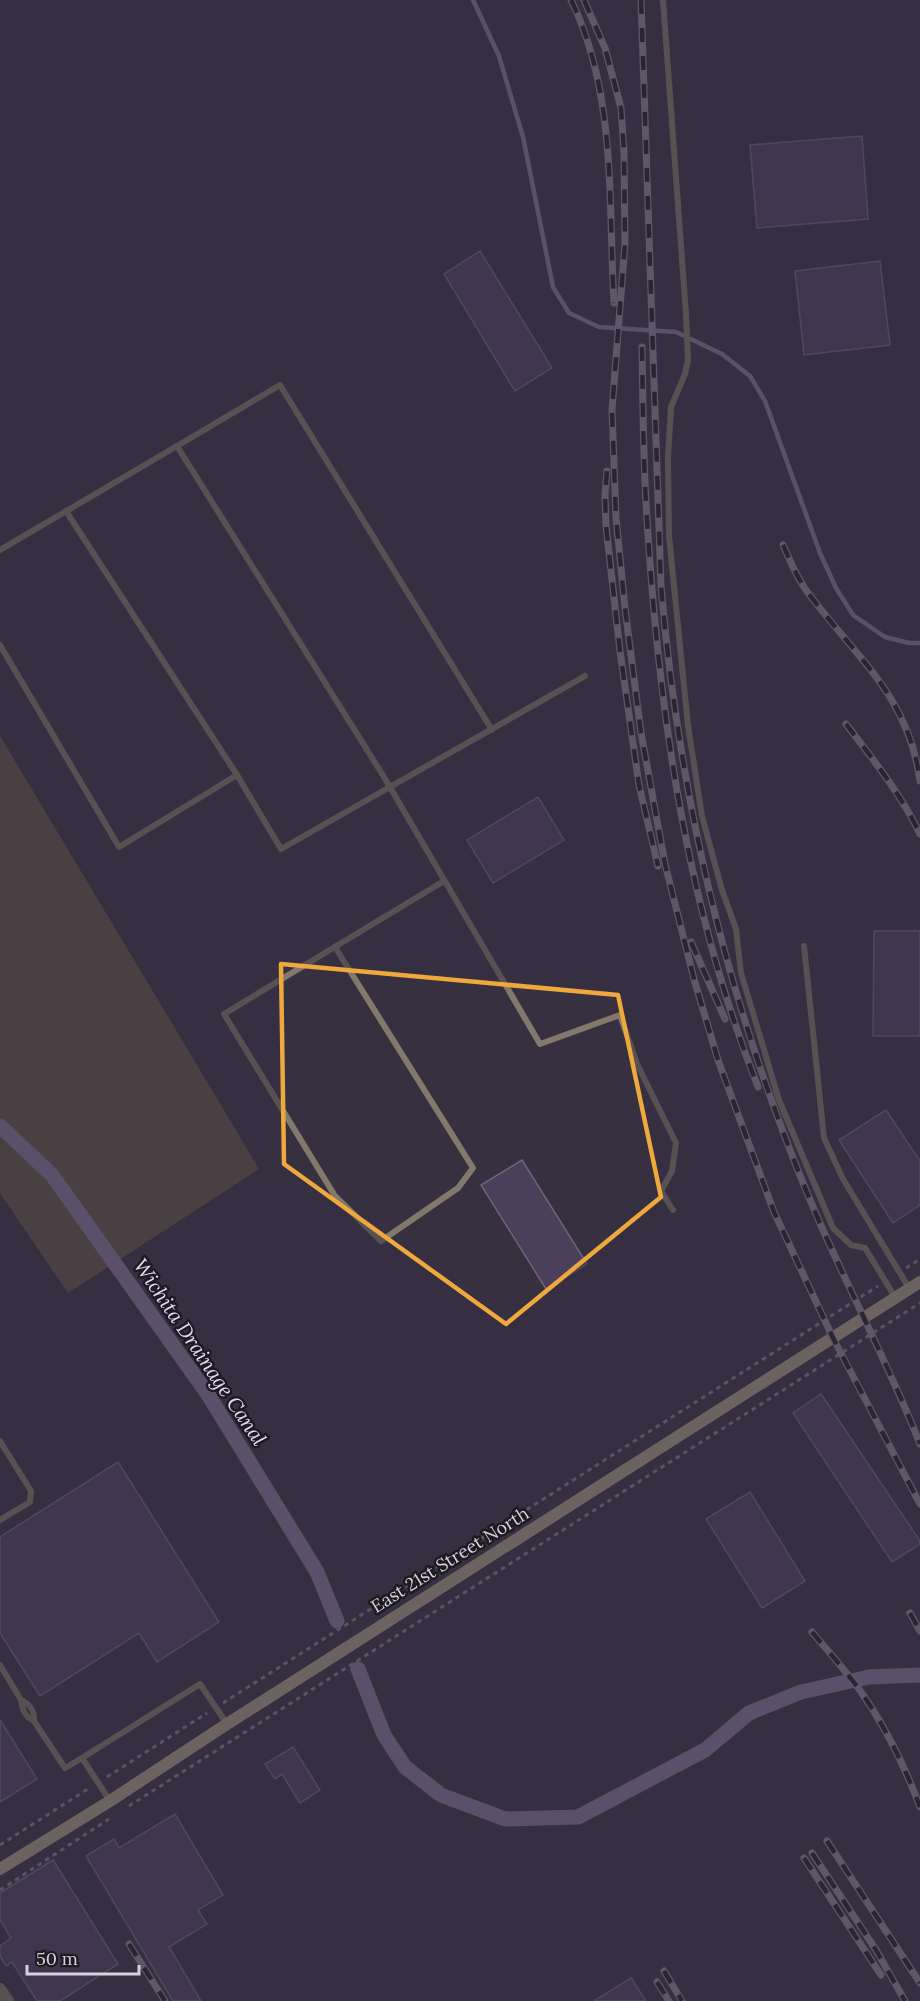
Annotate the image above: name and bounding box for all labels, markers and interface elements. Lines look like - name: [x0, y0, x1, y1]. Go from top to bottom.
- water label: Wichita Drainage Canal: [129, 1253, 272, 1450]
- street label: East 21st Street North: [366, 1501, 533, 1618]
- scale bar: [27, 1938, 140, 1976]
- text: 50 m: [36, 1947, 78, 1970]

